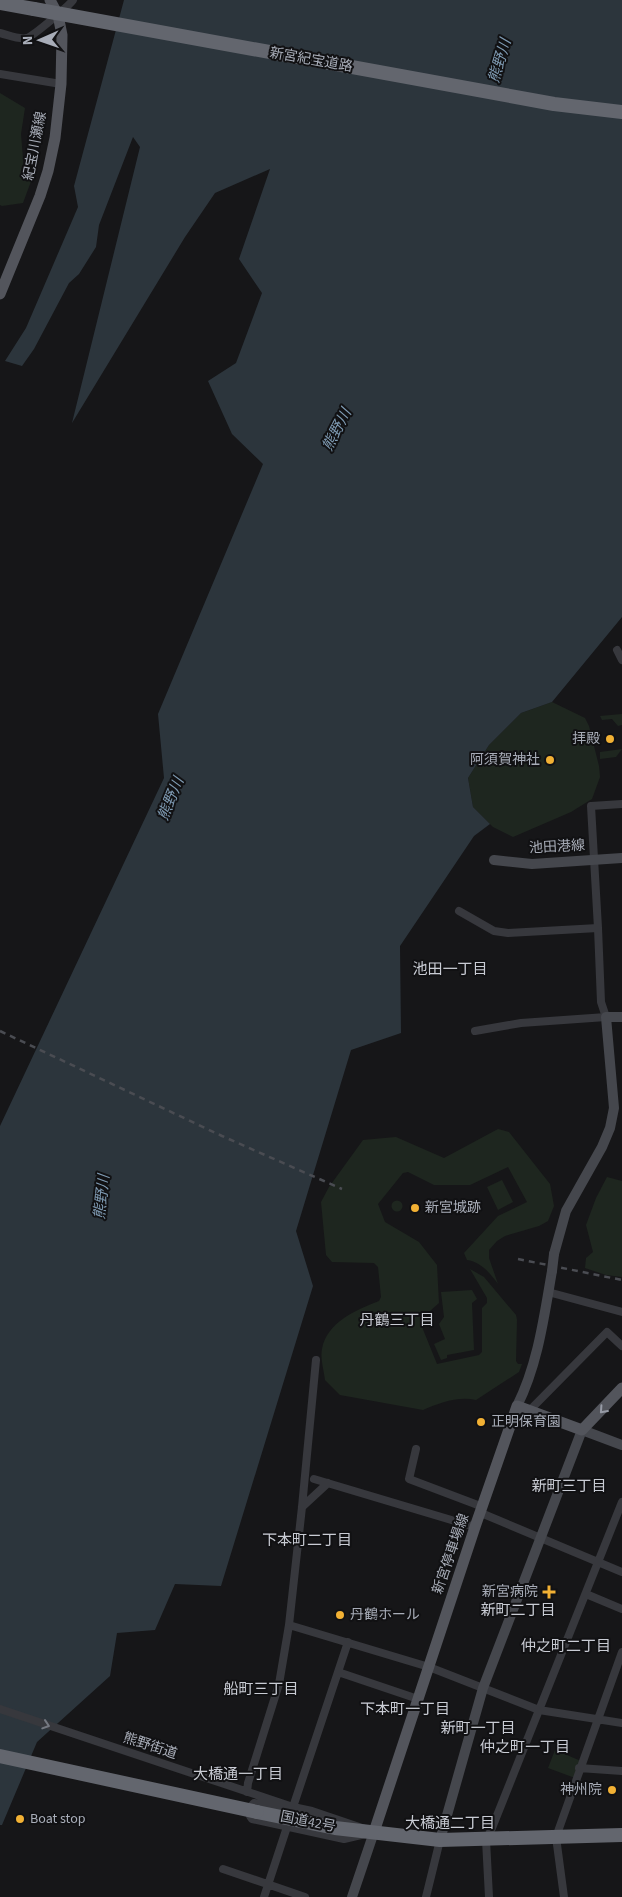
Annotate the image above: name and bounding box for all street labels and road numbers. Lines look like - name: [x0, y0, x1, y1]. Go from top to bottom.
- street label: 新宮紀宝道路: [268, 43, 354, 77]
- street label: 紀宝川瀬線: [19, 110, 51, 182]
- street label: 池田港線: [529, 836, 585, 858]
- street label: 新宮停車場線: [428, 1511, 474, 1597]
- street label: 熊野街道: [120, 1728, 180, 1764]
- street label: 国道42号: [279, 1807, 337, 1837]

